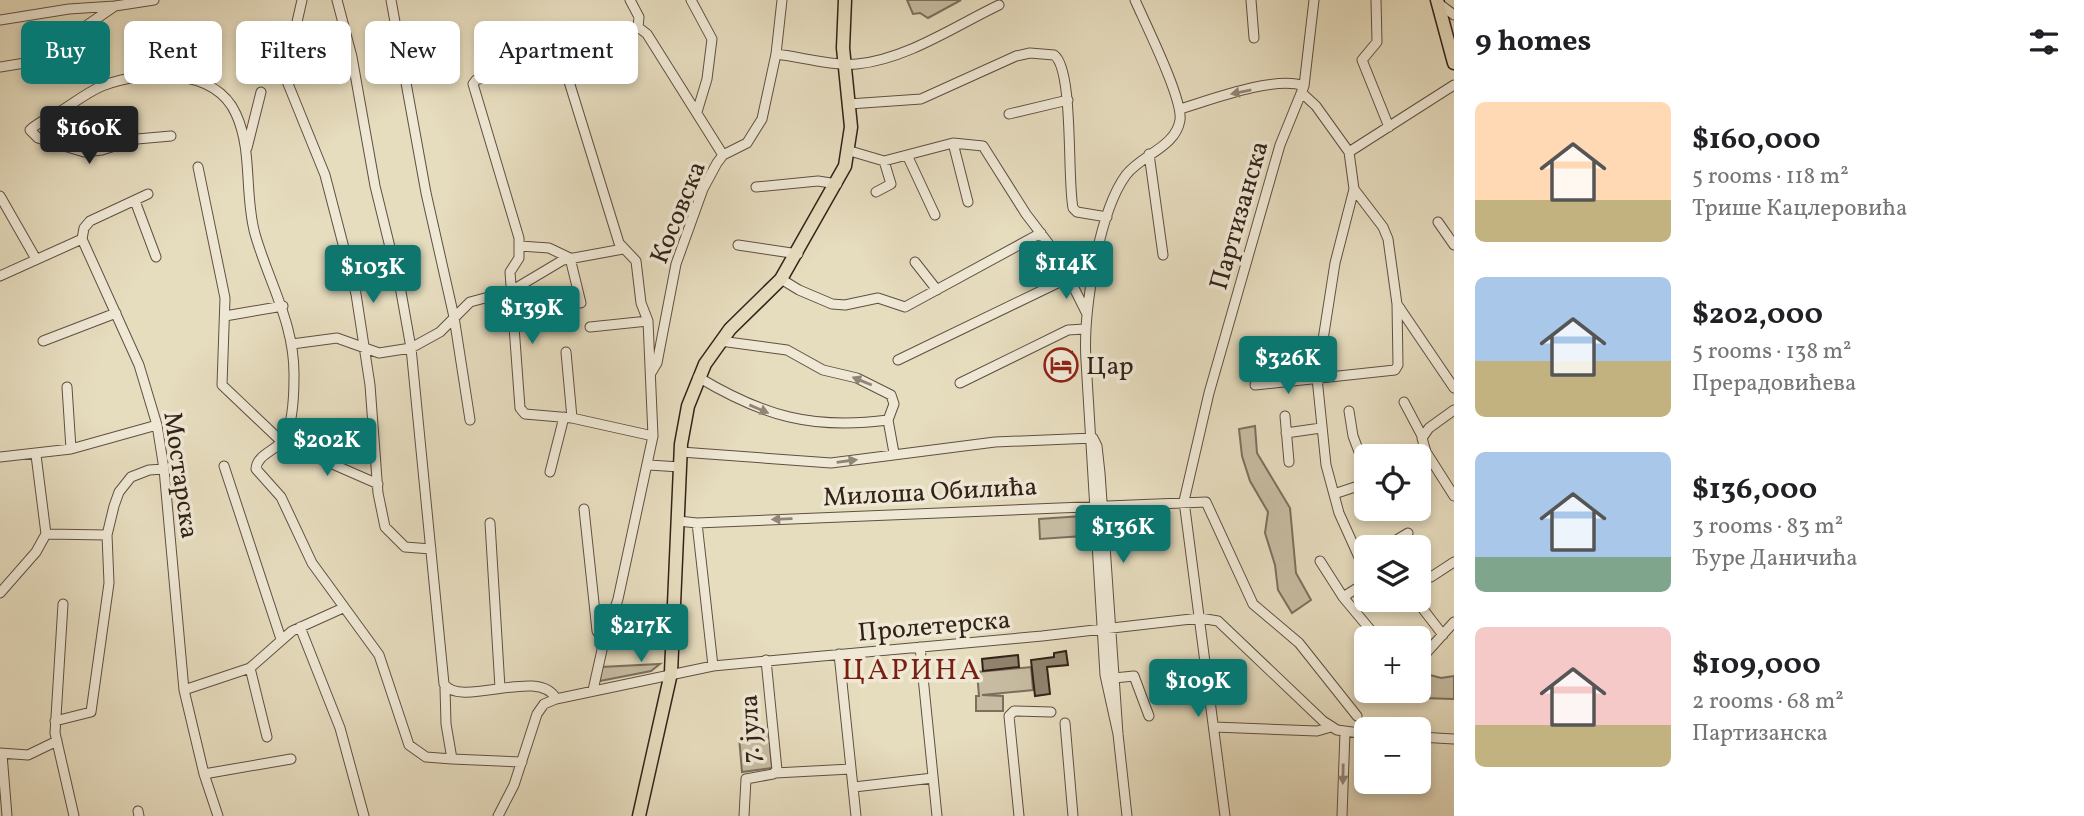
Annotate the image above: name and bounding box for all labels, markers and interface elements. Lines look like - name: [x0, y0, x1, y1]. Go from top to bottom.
- chip: Buy: [21, 21, 110, 84]
- chip: Rent: [124, 21, 222, 84]
- chip: Filters: [236, 21, 351, 84]
- chip: New: [365, 21, 460, 84]
- chip: Apartment: [474, 21, 638, 84]
- text: 9 homes: [1475, 21, 1591, 63]
- icon: filters: [2025, 23, 2063, 61]
- one-way arrow: [1230, 86, 1252, 97]
- pin: $160K: [40, 106, 138, 166]
- text: $160K: [56, 113, 122, 145]
- text: $160,000: [1692, 119, 1820, 161]
- icon: home: [1531, 130, 1615, 214]
- street label: Партизанска: [1201, 137, 1278, 294]
- street label: Косовска: [642, 156, 716, 269]
- text: 5 rooms · 118 m²: [1692, 161, 1849, 193]
- text: Трише Кацлеровића: [1692, 193, 1907, 225]
- pin: $114K: [1017, 242, 1115, 301]
- pin: $103K: [324, 246, 422, 305]
- text: $114K: [1035, 248, 1097, 280]
- text: $103K: [341, 252, 405, 284]
- pin: $139K: [483, 286, 581, 346]
- text: $139K: [501, 293, 563, 325]
- text: $202,000: [1692, 294, 1823, 336]
- icon: home: [1531, 305, 1615, 389]
- pin: $326K: [1239, 336, 1337, 396]
- text: 5 rooms · 138 m²: [1692, 336, 1852, 368]
- text: $326K: [1255, 343, 1321, 375]
- hotel icon: Цар: [1042, 346, 1080, 384]
- place label: Цар: [1086, 349, 1134, 385]
- text: Прерадовићева: [1692, 368, 1856, 400]
- one-way arrow: [851, 376, 872, 387]
- one-way arrow: [748, 404, 769, 415]
- street label: Мостарска: [153, 409, 207, 541]
- pin: $202K: [278, 419, 376, 478]
- text: $202K: [293, 425, 361, 457]
- map controls: [1354, 444, 1431, 794]
- button: locate: [1354, 444, 1431, 521]
- one-way arrow: [836, 455, 858, 466]
- street label: Милоша Обилића: [822, 469, 1038, 517]
- text: $136,000: [1692, 469, 1817, 511]
- icon: home: [1531, 480, 1615, 564]
- pin: $136K: [1074, 505, 1172, 565]
- text: 3 rooms · 83 m²: [1692, 511, 1843, 543]
- text: $136K: [1091, 512, 1155, 544]
- one-way arrow: [771, 514, 793, 525]
- button: layers: [1354, 535, 1431, 612]
- text: Ђуре Даничића: [1692, 543, 1858, 575]
- street label: Пролетерска: [856, 602, 1012, 652]
- pin: $217K: [592, 604, 690, 664]
- text: $217K: [610, 611, 672, 643]
- button: +: [1354, 626, 1431, 703]
- text: $109,000: [1692, 644, 1821, 686]
- district label: ЦАРИНА: [842, 650, 982, 692]
- icon: home: [1531, 655, 1615, 739]
- pin: $109K: [1149, 660, 1247, 719]
- text: $109K: [1165, 666, 1231, 698]
- text: 2 rooms · 68 m²: [1692, 686, 1844, 718]
- street label: 7. јула: [732, 694, 770, 764]
- button: −: [1354, 717, 1431, 794]
- text: Партизанска: [1692, 718, 1828, 750]
- one-way arrow: [1337, 763, 1349, 785]

